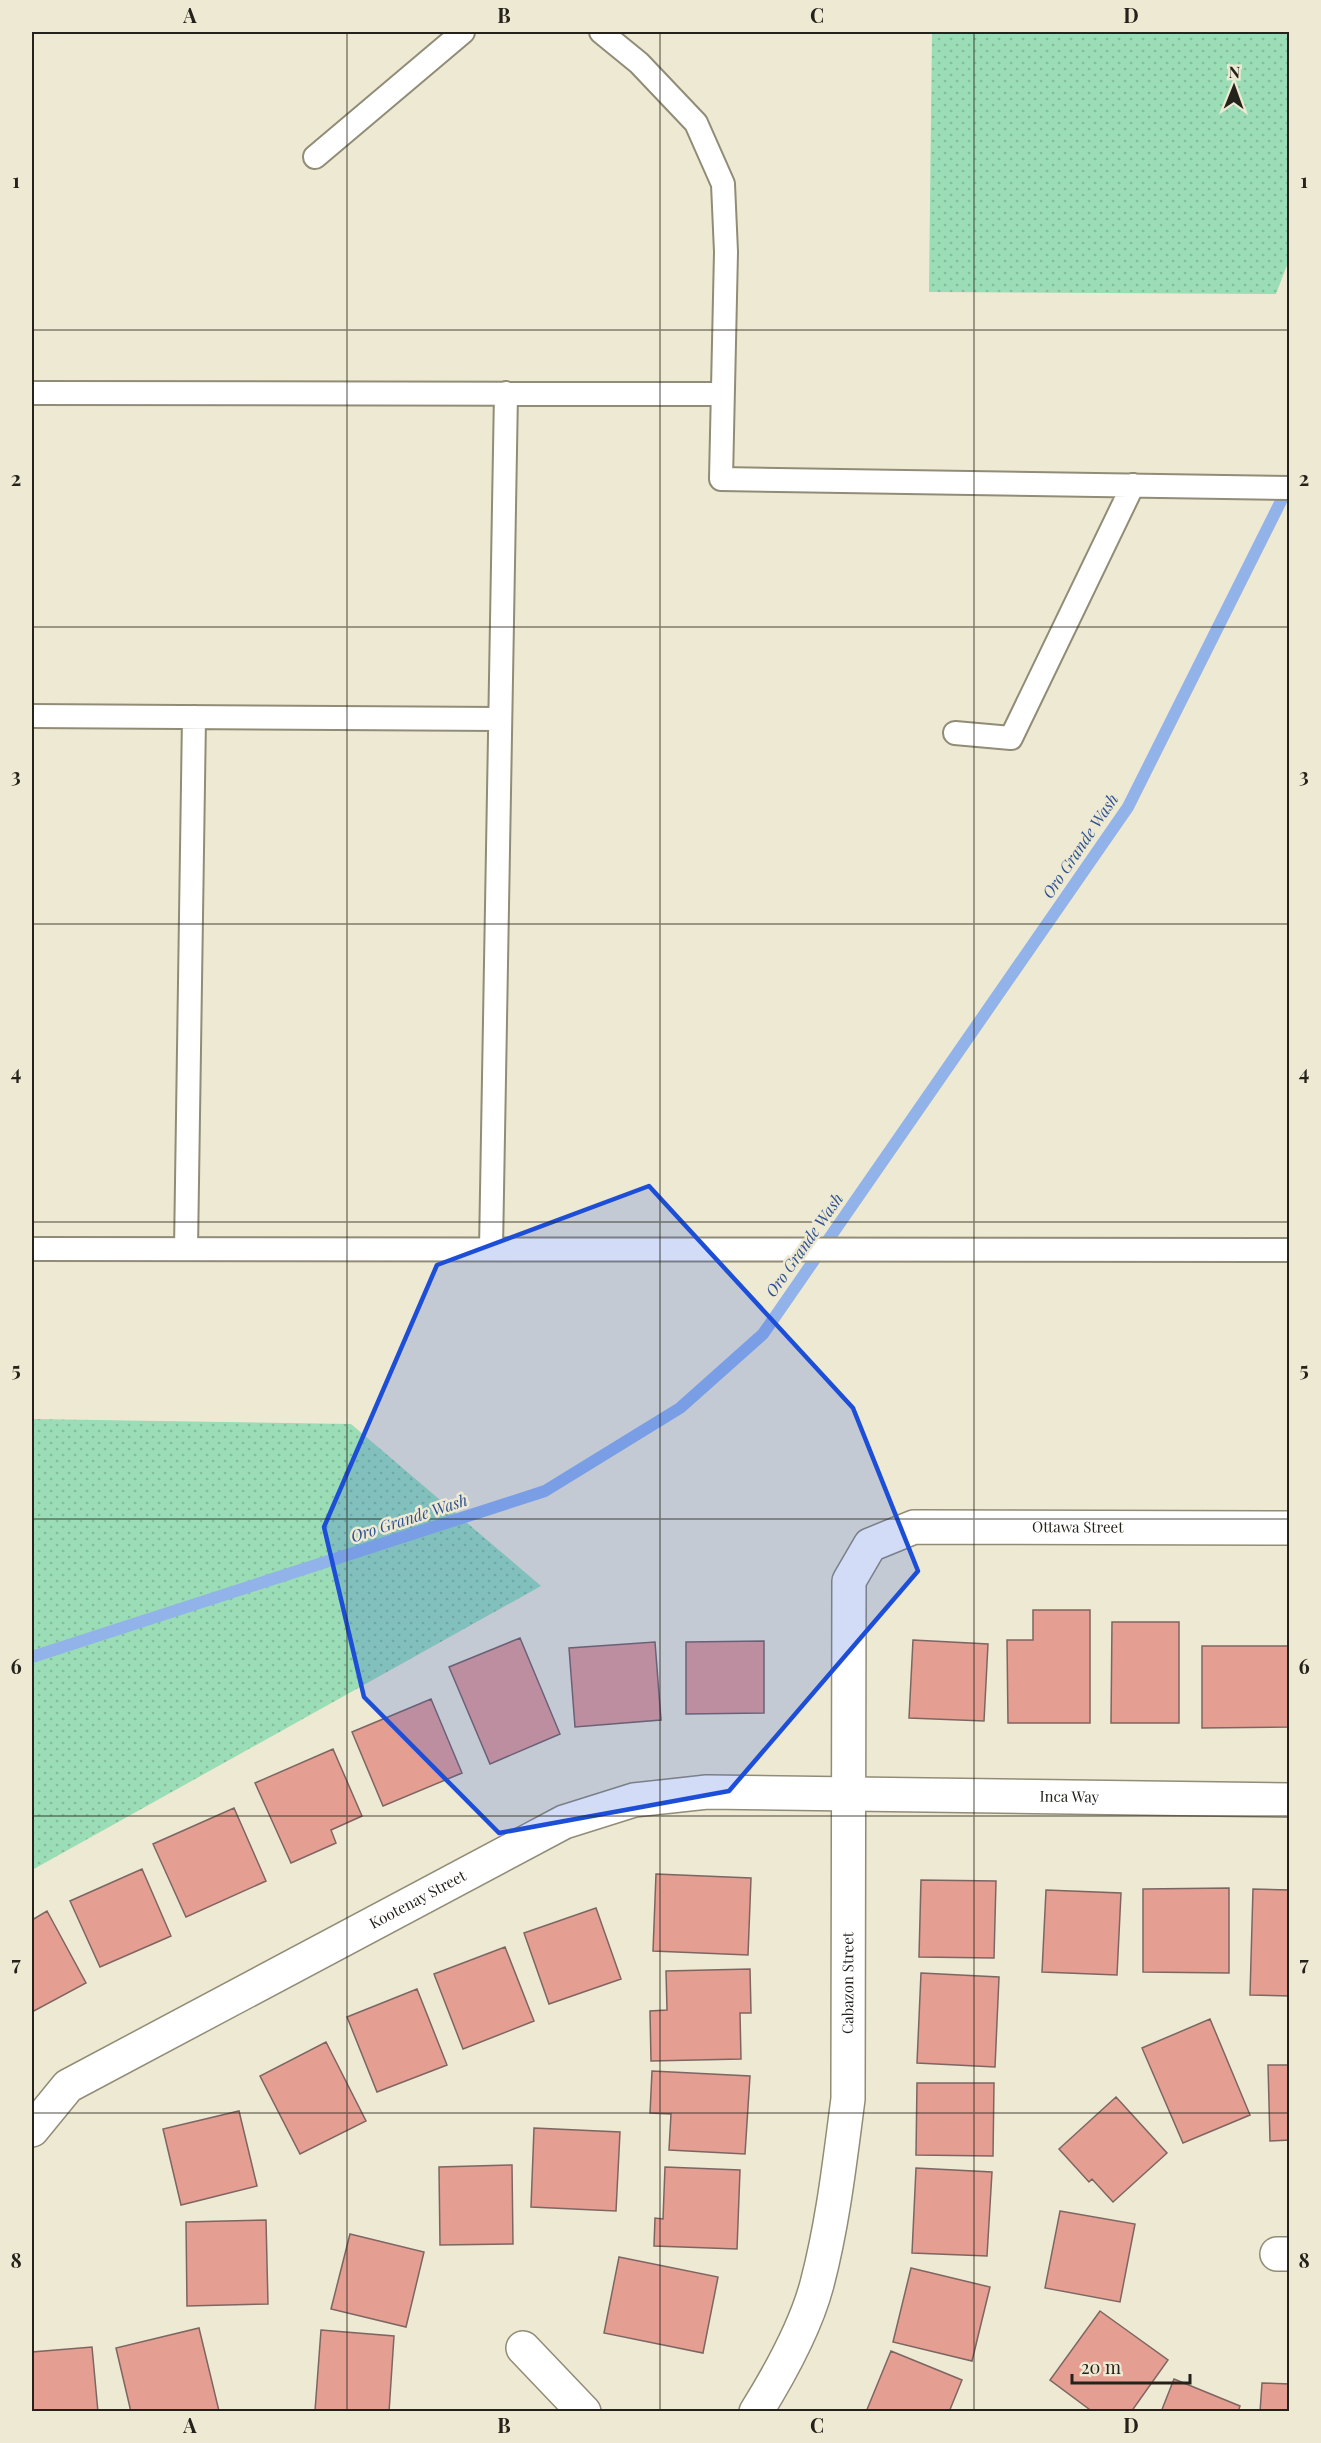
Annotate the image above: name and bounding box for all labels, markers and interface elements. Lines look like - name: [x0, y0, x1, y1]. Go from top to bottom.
- text: A: [182, 1, 197, 28]
- text: B: [497, 1, 511, 28]
- text: C: [810, 1, 824, 28]
- text: D: [1123, 1, 1139, 28]
- north arrow: [1204, 57, 1264, 117]
- text: N: [1228, 61, 1241, 82]
- text: 1: [12, 166, 20, 193]
- text: 1: [1300, 166, 1308, 193]
- text: 2: [11, 464, 21, 491]
- text: 2: [1299, 464, 1309, 491]
- text: 3: [11, 761, 21, 788]
- text: 3: [1299, 761, 1309, 788]
- water label: Oro Grande Wash: [1037, 789, 1122, 902]
- text: 4: [11, 1058, 21, 1085]
- text: 4: [1299, 1058, 1309, 1085]
- water label: Oro Grande Wash: [760, 1189, 847, 1301]
- text: 5: [11, 1355, 21, 1382]
- text: 5: [1299, 1355, 1309, 1382]
- water label: Oro Grande Wash: [348, 1489, 470, 1546]
- street label: Ottawa Street: [1032, 1516, 1124, 1537]
- text: 6: [10, 1652, 22, 1679]
- text: 6: [1298, 1652, 1310, 1679]
- street label: Inca Way: [1039, 1786, 1100, 1806]
- street label: Kootenay Street: [365, 1865, 470, 1933]
- street label: Cabazon Street: [837, 1931, 857, 2034]
- text: 7: [11, 1949, 21, 1976]
- text: 7: [1299, 1949, 1309, 1976]
- text: 8: [10, 2246, 22, 2273]
- text: 8: [1298, 2246, 1310, 2273]
- scale bar: [1072, 2347, 1190, 2385]
- text: 20 m: [1081, 2355, 1121, 2379]
- text: A: [182, 2411, 197, 2438]
- text: B: [497, 2411, 511, 2438]
- text: C: [810, 2411, 824, 2438]
- text: D: [1123, 2411, 1139, 2438]

